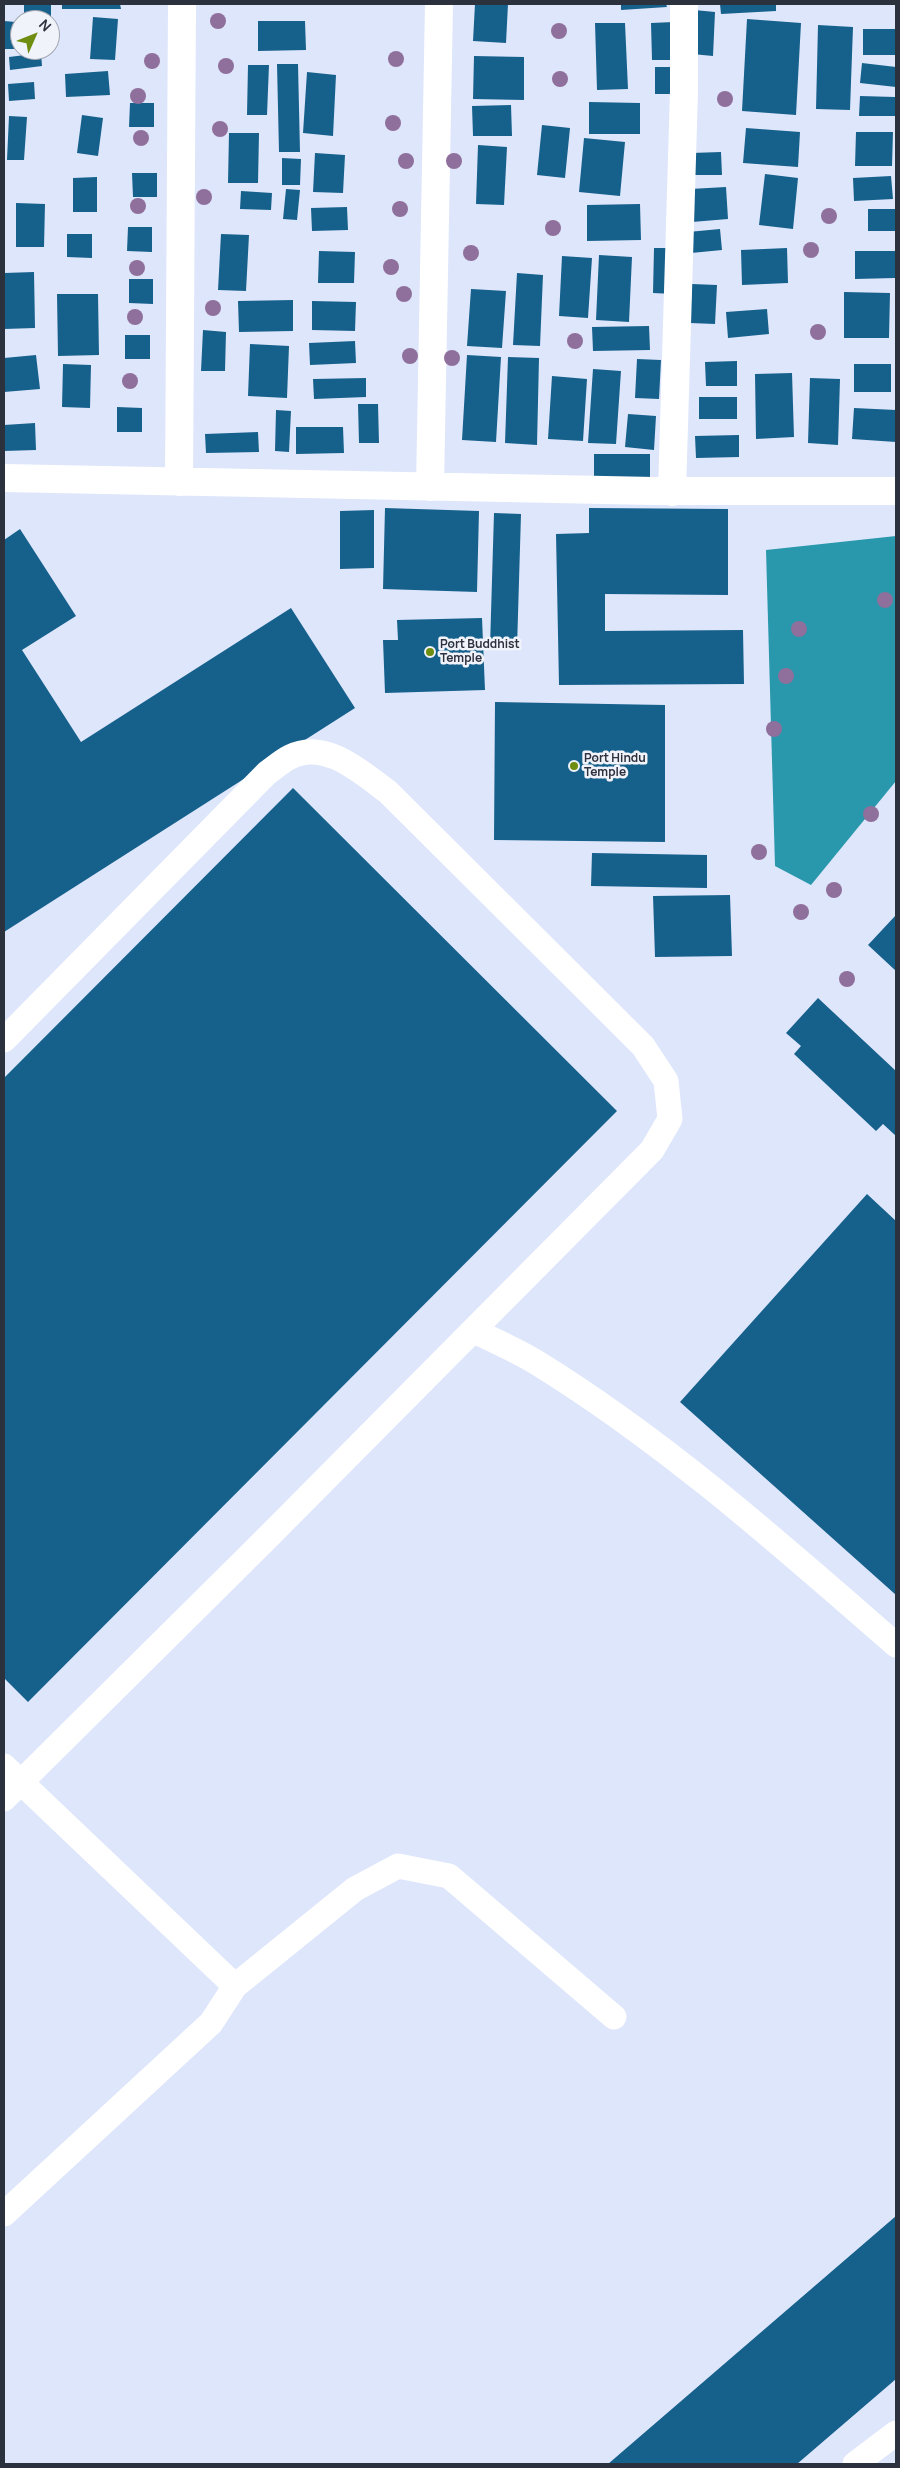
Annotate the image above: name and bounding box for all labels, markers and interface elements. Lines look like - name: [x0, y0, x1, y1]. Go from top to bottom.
- north arrow: [10, 10, 60, 60]
- text: N: [35, 15, 56, 35]
- place label: Port Buddhist Temple: [440, 638, 520, 666]
- marker: Port Buddhist Temple: [424, 646, 436, 658]
- place label: Port Hindu Temple: [584, 752, 646, 780]
- marker: Port Hindu Temple: [568, 760, 580, 772]

